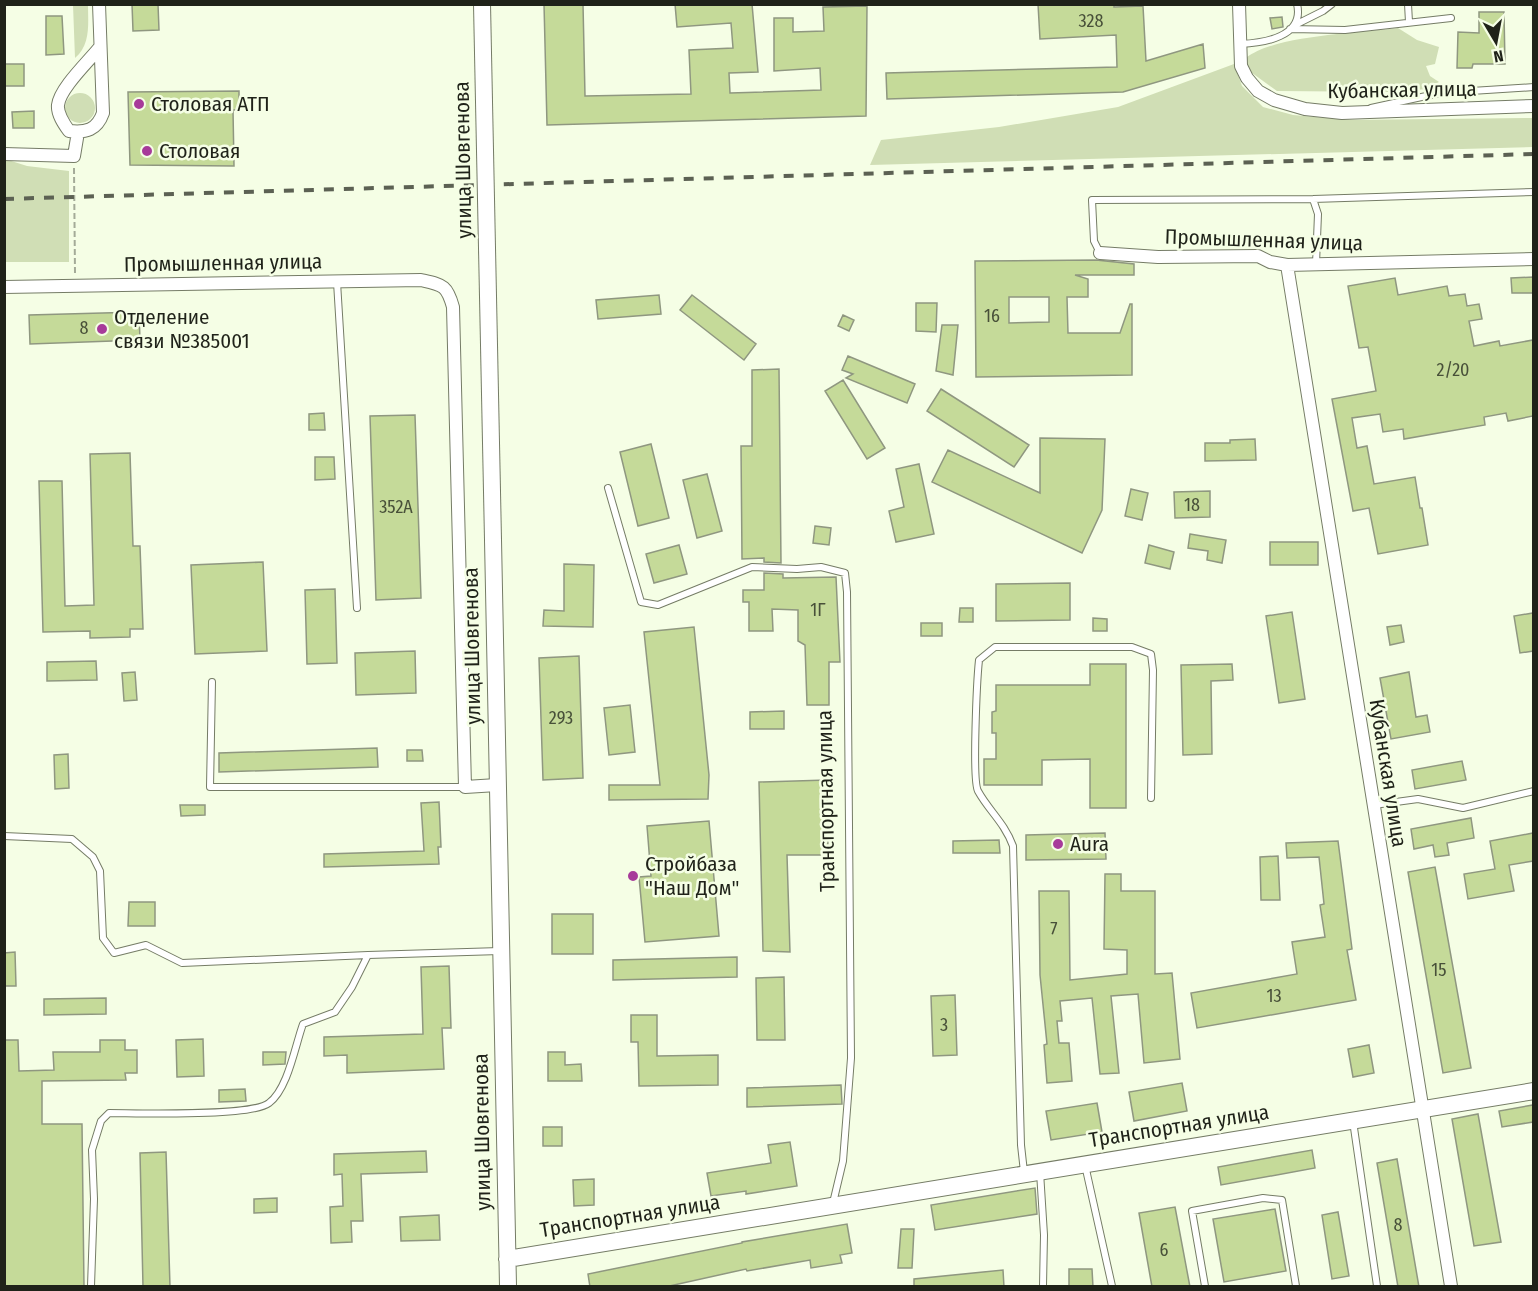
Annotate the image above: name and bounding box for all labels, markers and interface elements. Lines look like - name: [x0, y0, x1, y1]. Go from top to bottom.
- house number: 328: [1079, 10, 1103, 32]
- north arrow: [1466, 12, 1526, 72]
- text: N: [1492, 46, 1505, 66]
- street label: Кубанская улица: [1327, 76, 1477, 104]
- street label: улица Шовгенова: [449, 81, 477, 239]
- place label: Столовая АТП: [151, 91, 270, 117]
- marker: Столовая АТП: [132, 97, 146, 111]
- place label: Столовая: [159, 138, 240, 164]
- marker: Столовая: [140, 144, 154, 158]
- street label: Промышленная улица: [1164, 224, 1364, 256]
- street label: Промышленная улица: [124, 248, 322, 278]
- place label: Отделение связи №385001: [114, 304, 250, 354]
- house number: 16: [984, 305, 1000, 327]
- house number: 8: [80, 317, 89, 339]
- marker: Отделение связи №385001: [95, 322, 109, 336]
- house number: 2/20: [1437, 359, 1469, 381]
- house number: 18: [1184, 494, 1200, 516]
- house number: 352А: [379, 496, 413, 518]
- street label: улица Шовгенова: [458, 567, 486, 725]
- house number: 1Г: [810, 599, 826, 621]
- street label: Кубанская улица: [1363, 697, 1413, 849]
- house number: 293: [549, 707, 573, 729]
- street label: Транспортная улица: [811, 710, 841, 892]
- place label: Aura: [1070, 831, 1109, 857]
- marker: Aura: [1051, 837, 1065, 851]
- place label: Стройбаза "Наш Дом": [645, 851, 739, 901]
- marker: Стройбаза "Наш Дом": [626, 869, 640, 883]
- house number: 7: [1050, 918, 1058, 940]
- house number: 15: [1431, 959, 1447, 981]
- house number: 13: [1266, 985, 1282, 1007]
- house number: 3: [940, 1014, 948, 1036]
- street label: улица Шовгенова: [468, 1053, 496, 1211]
- street label: Транспортная улица: [1087, 1099, 1271, 1153]
- street label: Транспортная улица: [538, 1189, 722, 1243]
- house number: 8: [1394, 1214, 1403, 1236]
- house number: 6: [1160, 1239, 1169, 1261]

